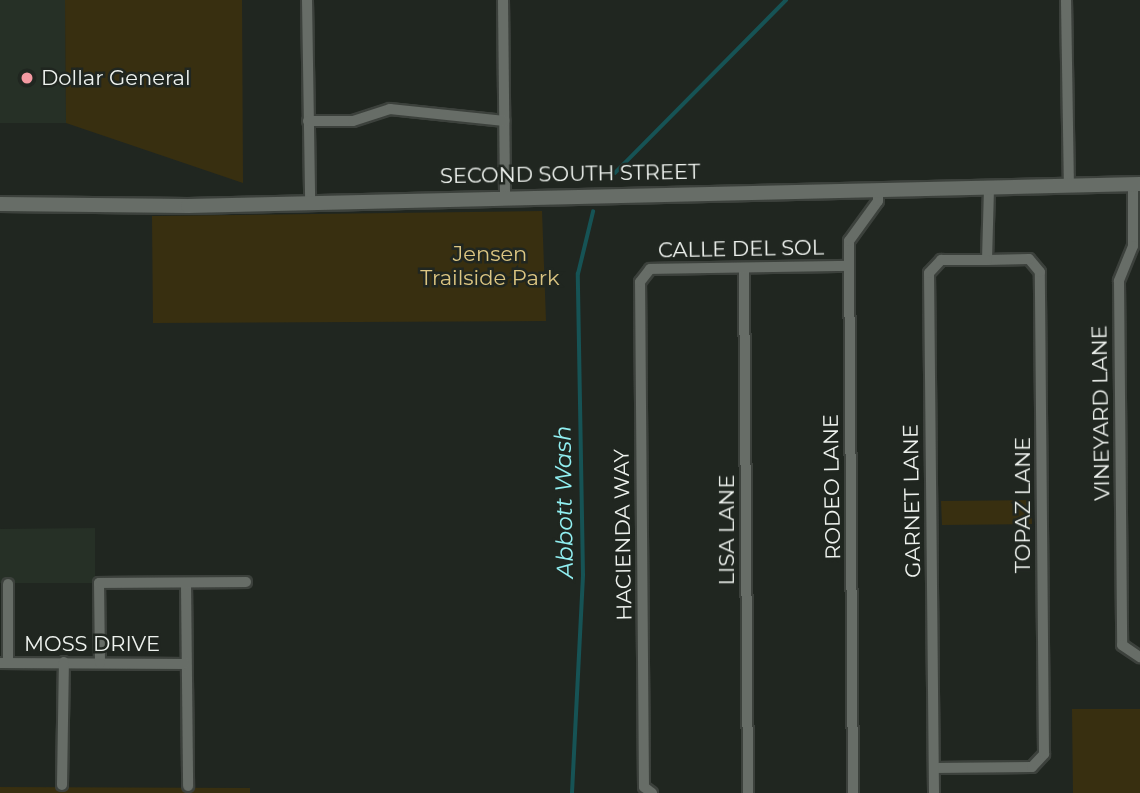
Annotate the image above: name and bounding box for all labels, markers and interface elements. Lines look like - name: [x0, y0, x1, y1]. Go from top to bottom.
- place label: Dollar General: [41, 65, 191, 91]
- marker: Dollar General: [19, 70, 35, 86]
- street label: SECOND SOUTH STREET: [440, 159, 700, 189]
- street label: CALLE DEL SOL: [658, 235, 824, 263]
- park label: Jensen Trailside Park: [420, 241, 560, 291]
- street label: VINEYARD LANE: [1087, 325, 1115, 501]
- street label: RODEO LANE: [818, 414, 846, 560]
- street label: GARNET LANE: [898, 424, 926, 578]
- water label: Abbott Wash: [549, 425, 579, 579]
- street label: TOPAZ LANE: [1010, 437, 1036, 573]
- street label: HACIENDA WAY: [609, 449, 637, 621]
- street label: LISA LANE: [714, 475, 740, 585]
- street label: MOSS DRIVE: [24, 631, 160, 657]

